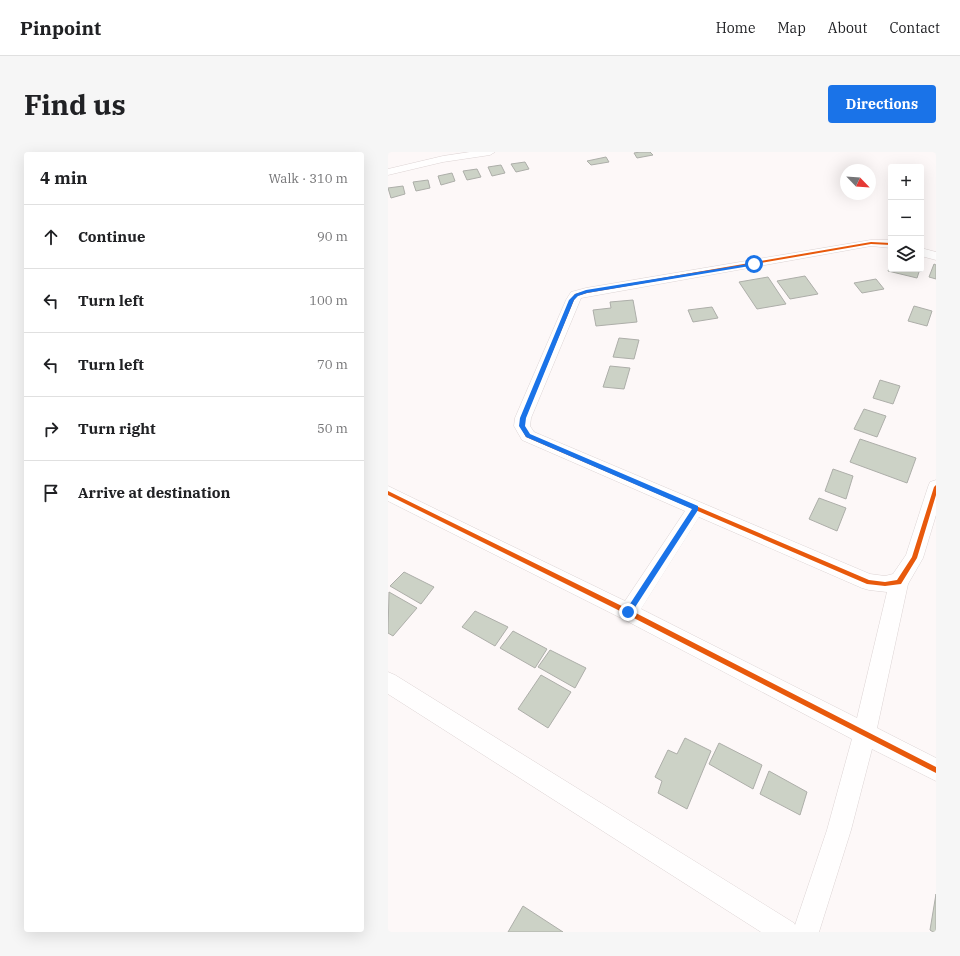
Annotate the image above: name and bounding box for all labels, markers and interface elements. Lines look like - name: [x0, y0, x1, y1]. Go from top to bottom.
- text: Pinpoint: [20, 16, 101, 40]
- text: Home: [716, 19, 755, 37]
- text: Map: [777, 19, 806, 37]
- text: About: [828, 19, 867, 37]
- text: Contact: [889, 19, 940, 37]
- button: Directions: [828, 85, 936, 123]
- text: Find us: [24, 86, 126, 123]
- north arrow: [840, 164, 876, 200]
- map controls: [888, 164, 924, 272]
- button: +: [888, 164, 924, 200]
- text: 4 min: [40, 167, 88, 189]
- text: Walk · 310 m: [269, 170, 348, 187]
- button: −: [888, 200, 924, 236]
- icon: ahead: [40, 226, 62, 248]
- text: Continue: [78, 227, 145, 246]
- text: 90 m: [317, 228, 348, 245]
- button: layers: [888, 236, 924, 272]
- route start: [745, 255, 763, 273]
- icon: left: [40, 290, 62, 312]
- text: Turn left: [78, 291, 144, 310]
- text: 100 m: [309, 292, 348, 309]
- icon: left: [40, 354, 62, 376]
- text: Turn left: [78, 355, 144, 374]
- text: 70 m: [317, 356, 348, 373]
- icon: right: [40, 418, 62, 440]
- text: Turn right: [78, 419, 156, 438]
- text: 50 m: [317, 420, 348, 437]
- icon: arrive: [40, 482, 62, 504]
- text: Arrive at destination: [78, 483, 230, 502]
- route end: [619, 603, 637, 621]

